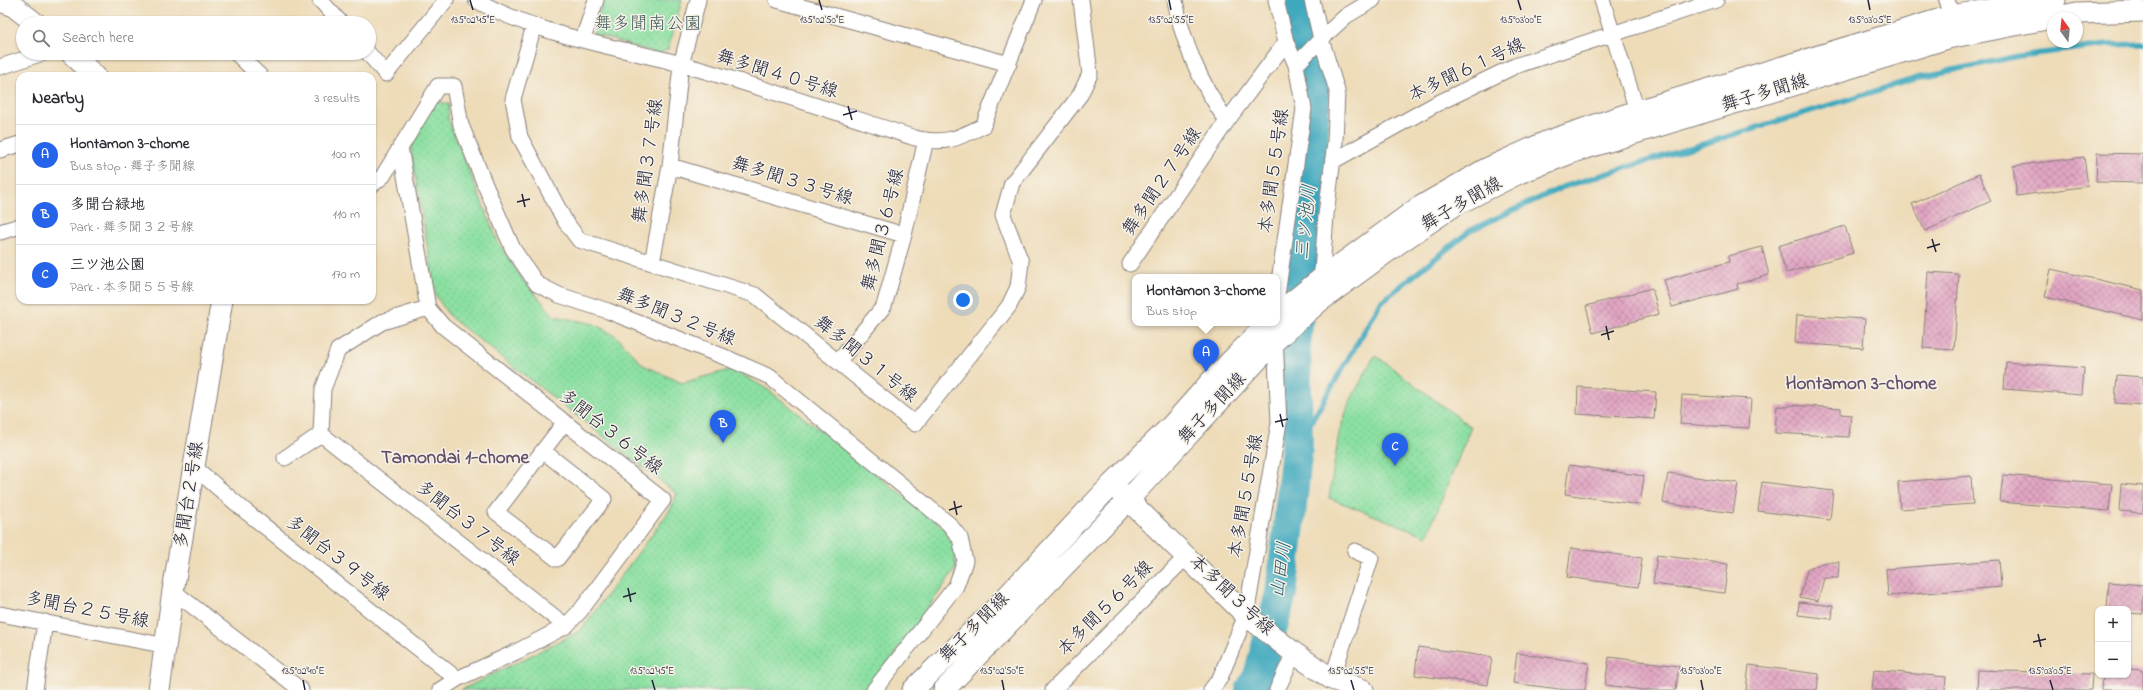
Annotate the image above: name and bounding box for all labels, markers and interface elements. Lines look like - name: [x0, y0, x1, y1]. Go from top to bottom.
- park label: 舞多聞南公園: [594, 12, 702, 38]
- north arrow: [2047, 12, 2083, 48]
- text: 135°02'45"E: [451, 13, 495, 28]
- text: 135°02'50"E: [800, 13, 844, 28]
- text: 135°02'55"E: [1148, 13, 1194, 28]
- text: 135°03'00"E: [1500, 13, 1542, 28]
- text: 135°03'05"E: [1848, 13, 1892, 28]
- search box: [16, 16, 376, 60]
- icon: search: [30, 27, 52, 49]
- text: Search here: [62, 27, 134, 49]
- street label: 本多聞６１号線: [1404, 33, 1530, 109]
- street label: 舞多聞４０号線: [713, 44, 841, 106]
- street label: 舞子多聞線: [1718, 68, 1812, 120]
- text: Nearby: [32, 86, 84, 111]
- text: 3 results: [314, 89, 360, 108]
- street label: 舞多聞３７号線: [627, 97, 671, 225]
- street label: 本多聞５５号線: [1253, 107, 1297, 235]
- street label: 舞多聞２７号線: [1117, 123, 1209, 241]
- text: Hontamon 3-chome: [70, 133, 189, 155]
- text: A: [41, 145, 49, 164]
- text: 100 m: [331, 145, 360, 164]
- street label: 舞多聞３３号線: [728, 151, 856, 213]
- text: Bus stop · 舞子多聞線: [70, 157, 195, 176]
- street label: 舞多聞３６号線: [856, 166, 912, 294]
- street label: 舞子多聞線: [1417, 171, 1507, 239]
- water label: 三ツ池川: [1290, 183, 1324, 261]
- text: 多聞台緑地: [70, 194, 145, 216]
- text: B: [41, 205, 49, 224]
- text: 110 m: [333, 205, 360, 224]
- text: Park · 舞多聞３２号線: [70, 218, 194, 237]
- text: 三ツ池公園: [70, 254, 145, 276]
- text: C: [41, 265, 49, 284]
- text: 170 m: [332, 265, 360, 284]
- popup: [1132, 274, 1280, 326]
- text: Park · 本多聞５５号線: [70, 278, 194, 297]
- text: Hontamon 3-chome: [1146, 280, 1266, 302]
- street label: 舞多聞３２号線: [613, 282, 739, 354]
- your location: [953, 290, 973, 310]
- text: Bus stop: [1146, 302, 1197, 321]
- street label: 舞多聞３１号線: [808, 310, 922, 410]
- pin: A: [1193, 339, 1219, 372]
- street label: 舞子多聞線: [1173, 367, 1253, 451]
- district label: Hontamon 3-chome: [1785, 371, 1937, 398]
- street label: 多聞台３６号線: [552, 384, 668, 482]
- pin: B: [710, 410, 736, 443]
- street label: 本多聞５５号線: [1223, 432, 1271, 560]
- pin: C: [1382, 433, 1408, 466]
- street label: 多聞台２号線: [169, 440, 211, 550]
- district label: Tamondai 1-chome: [381, 445, 529, 472]
- street label: 多聞台３７号線: [409, 475, 525, 573]
- street label: 多聞台３９号線: [279, 510, 395, 608]
- water label: 山田川: [1265, 540, 1299, 600]
- street label: 本多聞３号線: [1183, 550, 1279, 642]
- street label: 本多聞５６号線: [1052, 555, 1160, 663]
- street label: 多聞台２５号線: [23, 586, 151, 636]
- street label: 舞子多聞線: [934, 587, 1016, 669]
- map controls: [2095, 606, 2131, 678]
- button: +: [2095, 606, 2131, 642]
- button: −: [2095, 642, 2131, 678]
- text: 135°02'40"E: [282, 664, 324, 679]
- text: 135°02'45"E: [630, 664, 674, 679]
- text: 135°02'50"E: [980, 664, 1024, 679]
- text: 135°02'55"E: [1328, 664, 1374, 679]
- text: 135°03'00"E: [1680, 664, 1722, 679]
- text: 135°03'05"E: [2028, 664, 2072, 679]

